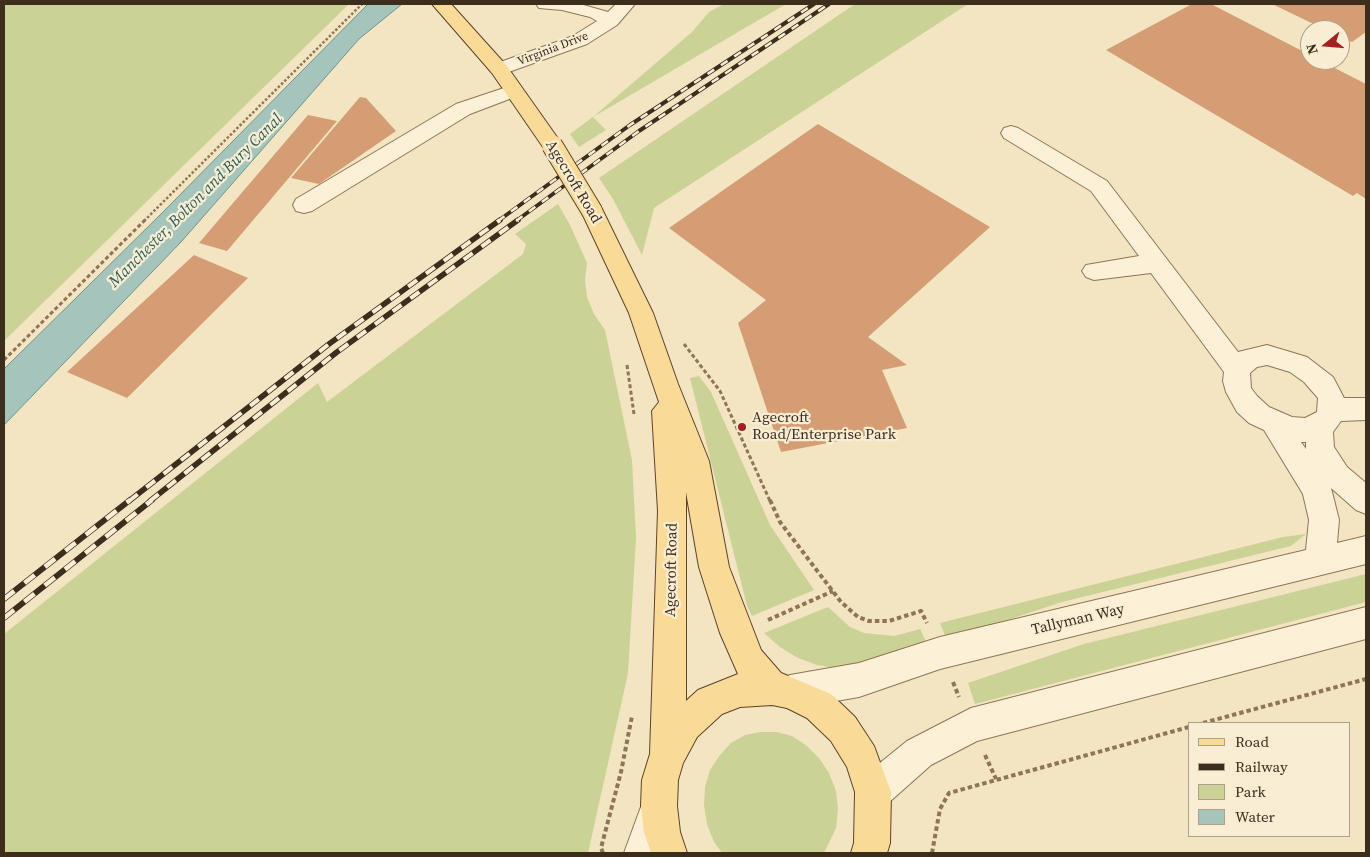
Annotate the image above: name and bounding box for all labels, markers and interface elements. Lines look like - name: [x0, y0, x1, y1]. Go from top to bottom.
- north arrow: [1300, 20, 1350, 70]
- street label: Virginia Drive: [516, 29, 590, 69]
- text: N: [1301, 41, 1323, 57]
- water label: Manchester, Bolton and Bury Canal: [105, 110, 287, 292]
- street label: Agecroft Road: [541, 137, 605, 227]
- place label: Agecroft Road/Enterprise Park: [752, 409, 896, 444]
- marker: Agecroft Road/Enterprise Park: [736, 421, 748, 433]
- street label: Agecroft Road: [662, 523, 682, 617]
- street label: Tallyman Way: [1030, 601, 1126, 639]
- legend: [1188, 722, 1350, 837]
- text: Road: [1235, 731, 1269, 752]
- text: Railway: [1235, 756, 1288, 777]
- text: Park: [1235, 781, 1266, 802]
- text: Water: [1235, 806, 1275, 827]

